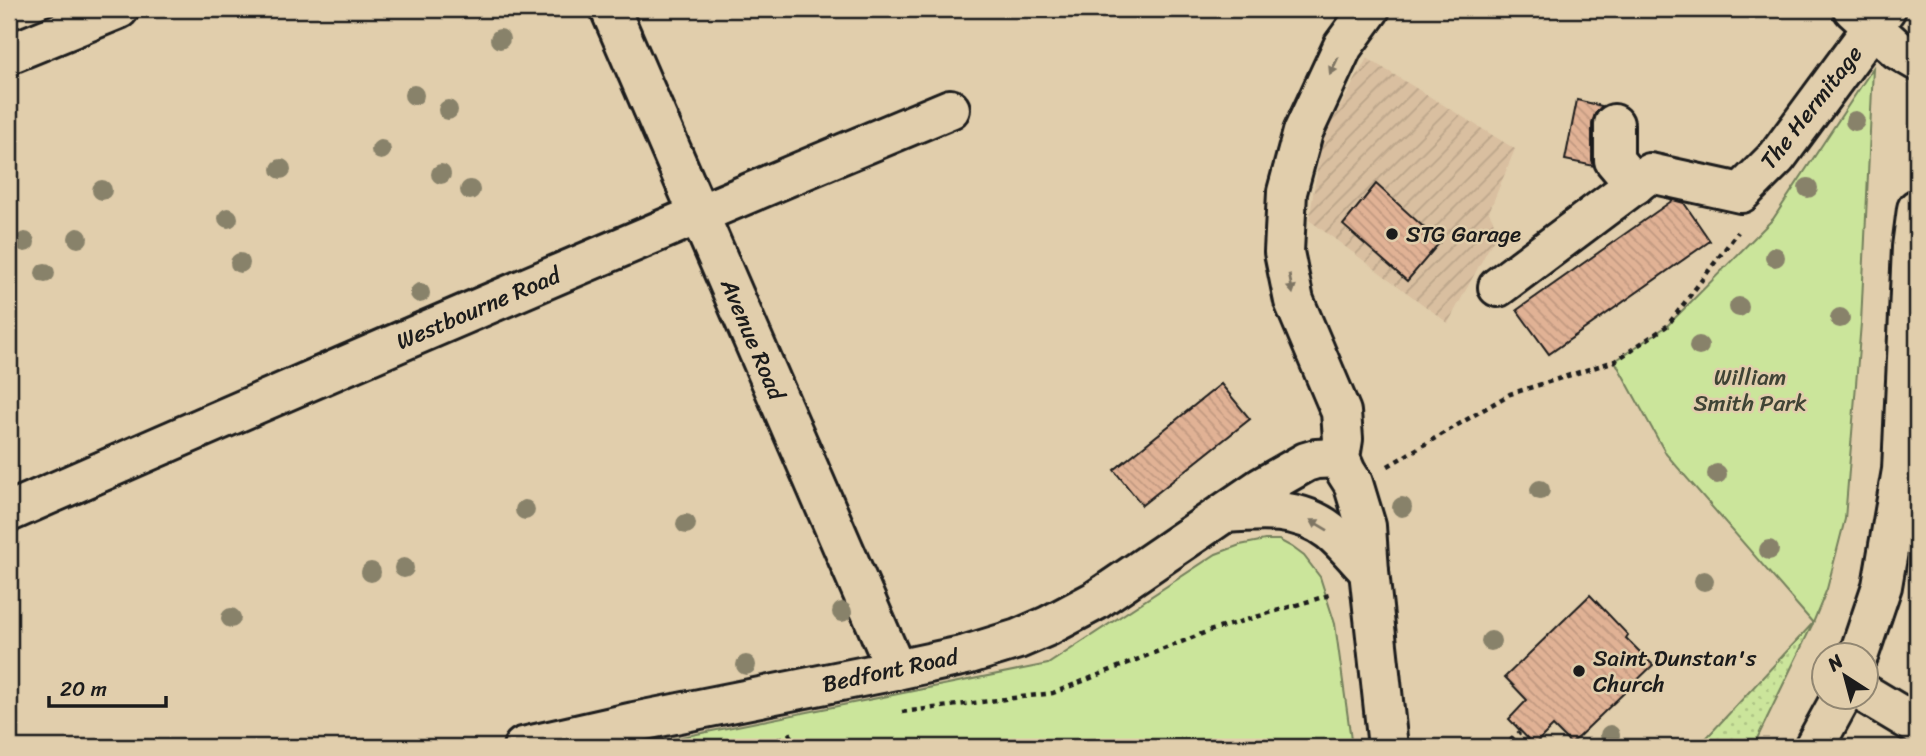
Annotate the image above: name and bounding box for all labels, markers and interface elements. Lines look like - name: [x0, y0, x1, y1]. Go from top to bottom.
- street label: The Hermitage: [1749, 36, 1874, 179]
- one-way arrow: [1328, 56, 1340, 76]
- place label: STG Garage: [1406, 214, 1521, 255]
- marker: STG Garage: [1384, 226, 1400, 242]
- street label: Westbourne Road: [389, 255, 569, 362]
- street label: Avenue Road: [708, 271, 797, 408]
- one-way arrow: [1285, 273, 1296, 295]
- park label: William Smith Park: [1693, 357, 1807, 424]
- one-way arrow: [1309, 518, 1328, 531]
- street label: Bedfont Road: [819, 636, 964, 705]
- place label: Saint Dunstan's Church: [1593, 638, 1757, 705]
- north arrow: [1811, 640, 1881, 710]
- text: N: [1819, 645, 1851, 680]
- marker: Saint Dunstan's Church: [1571, 663, 1587, 679]
- scale bar: [49, 665, 166, 709]
- text: 20 m: [60, 670, 107, 708]

